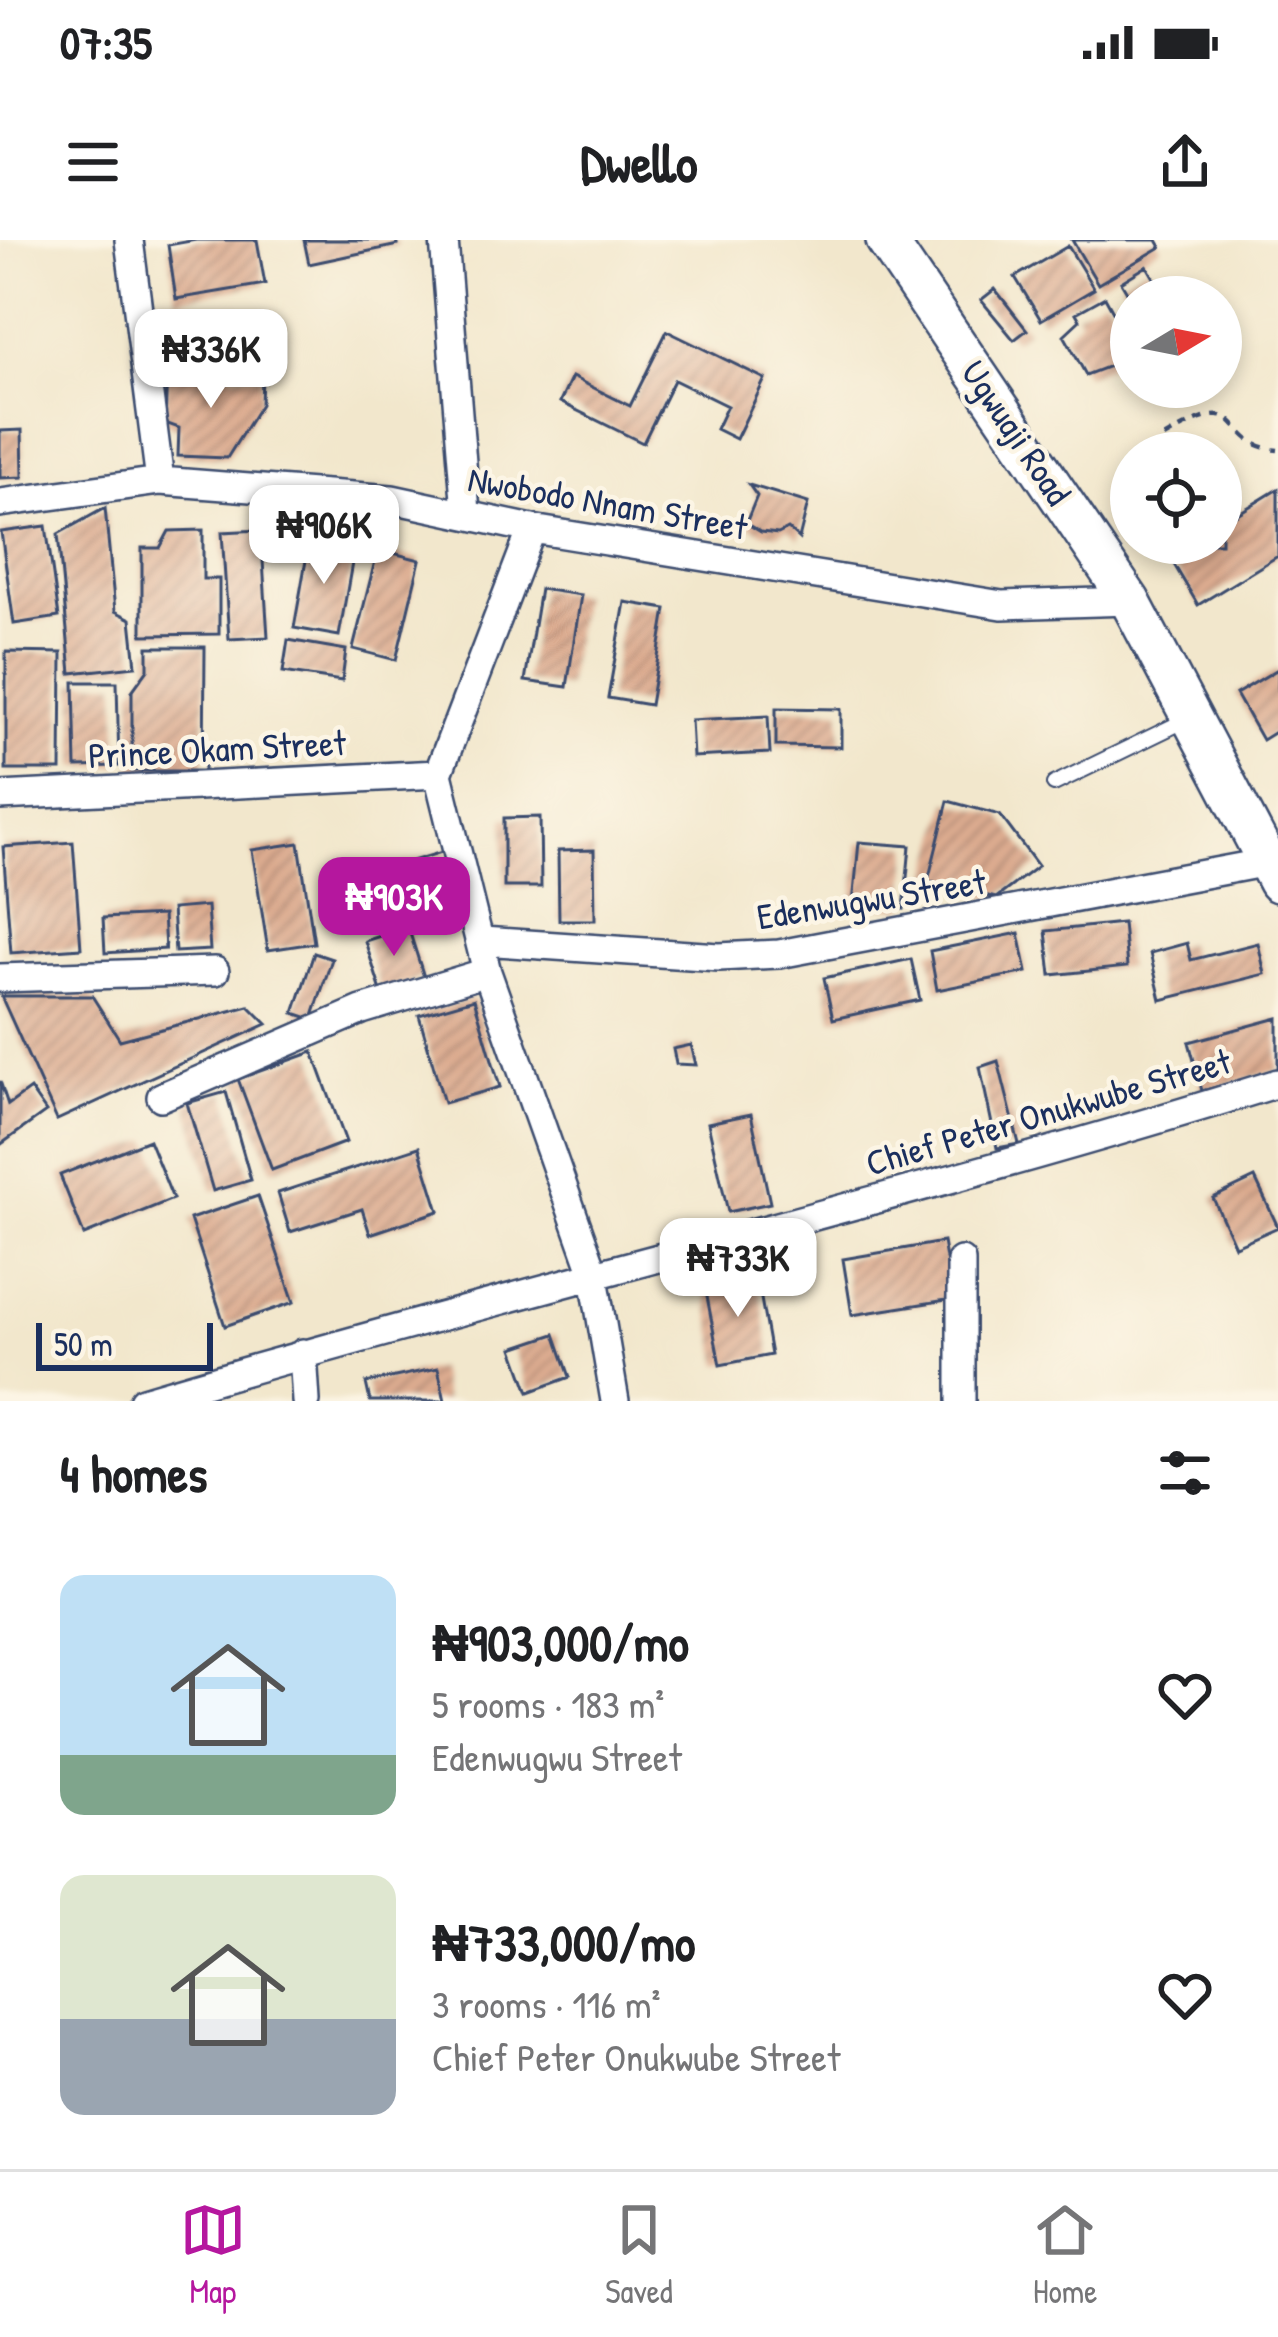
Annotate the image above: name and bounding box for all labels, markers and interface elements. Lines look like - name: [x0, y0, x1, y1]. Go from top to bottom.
- text: 07:35: [60, 12, 152, 73]
- text: Dwello: [580, 126, 698, 199]
- icon: menu: [60, 129, 126, 195]
- icon: share: [1152, 129, 1218, 195]
- north arrow: [1110, 276, 1242, 408]
- map controls: [1110, 276, 1242, 564]
- pin: ₦336K: [127, 309, 295, 411]
- text: ₦336K: [161, 321, 261, 374]
- street label: Ugwuaji Road: [951, 350, 1083, 514]
- button: locate: [1110, 432, 1242, 564]
- street label: Nwobodo Nnam Street: [465, 453, 752, 551]
- pin: ₦906K: [240, 485, 408, 587]
- text: ₦906K: [276, 497, 372, 550]
- street label: Prince Okam Street: [87, 717, 348, 779]
- street label: Edenwugwu Street: [753, 856, 989, 940]
- pin: ₦903K: [310, 857, 478, 959]
- text: ₦903K: [345, 869, 443, 922]
- street label: Chief Peter Onukwube Street: [860, 1035, 1236, 1186]
- pin: ₦733K: [654, 1218, 822, 1320]
- text: ₦733K: [687, 1230, 789, 1283]
- scale bar: [36, 1317, 213, 1370]
- text: 50 m: [54, 1322, 113, 1366]
- text: 4 homes: [60, 1439, 207, 1508]
- icon: filters: [1152, 1440, 1218, 1506]
- text: ₦903,000/mo: [432, 1608, 689, 1677]
- icon: home: [156, 1623, 300, 1767]
- icon: heart: [1152, 1662, 1218, 1728]
- text: 5 rooms · 183 m²: [432, 1677, 664, 1730]
- text: Edenwugwu Street: [432, 1730, 682, 1783]
- text: ₦733,000/mo: [432, 1908, 695, 1977]
- icon: home: [156, 1923, 300, 2067]
- icon: heart: [1152, 1962, 1218, 2028]
- text: 3 rooms · 116 m²: [432, 1977, 661, 2030]
- text: Chief Peter Onukwube Street: [432, 2030, 840, 2083]
- tab: Map: [180, 2197, 246, 2313]
- tab: Saved: [605, 2197, 673, 2313]
- tab: Home: [1032, 2197, 1098, 2313]

